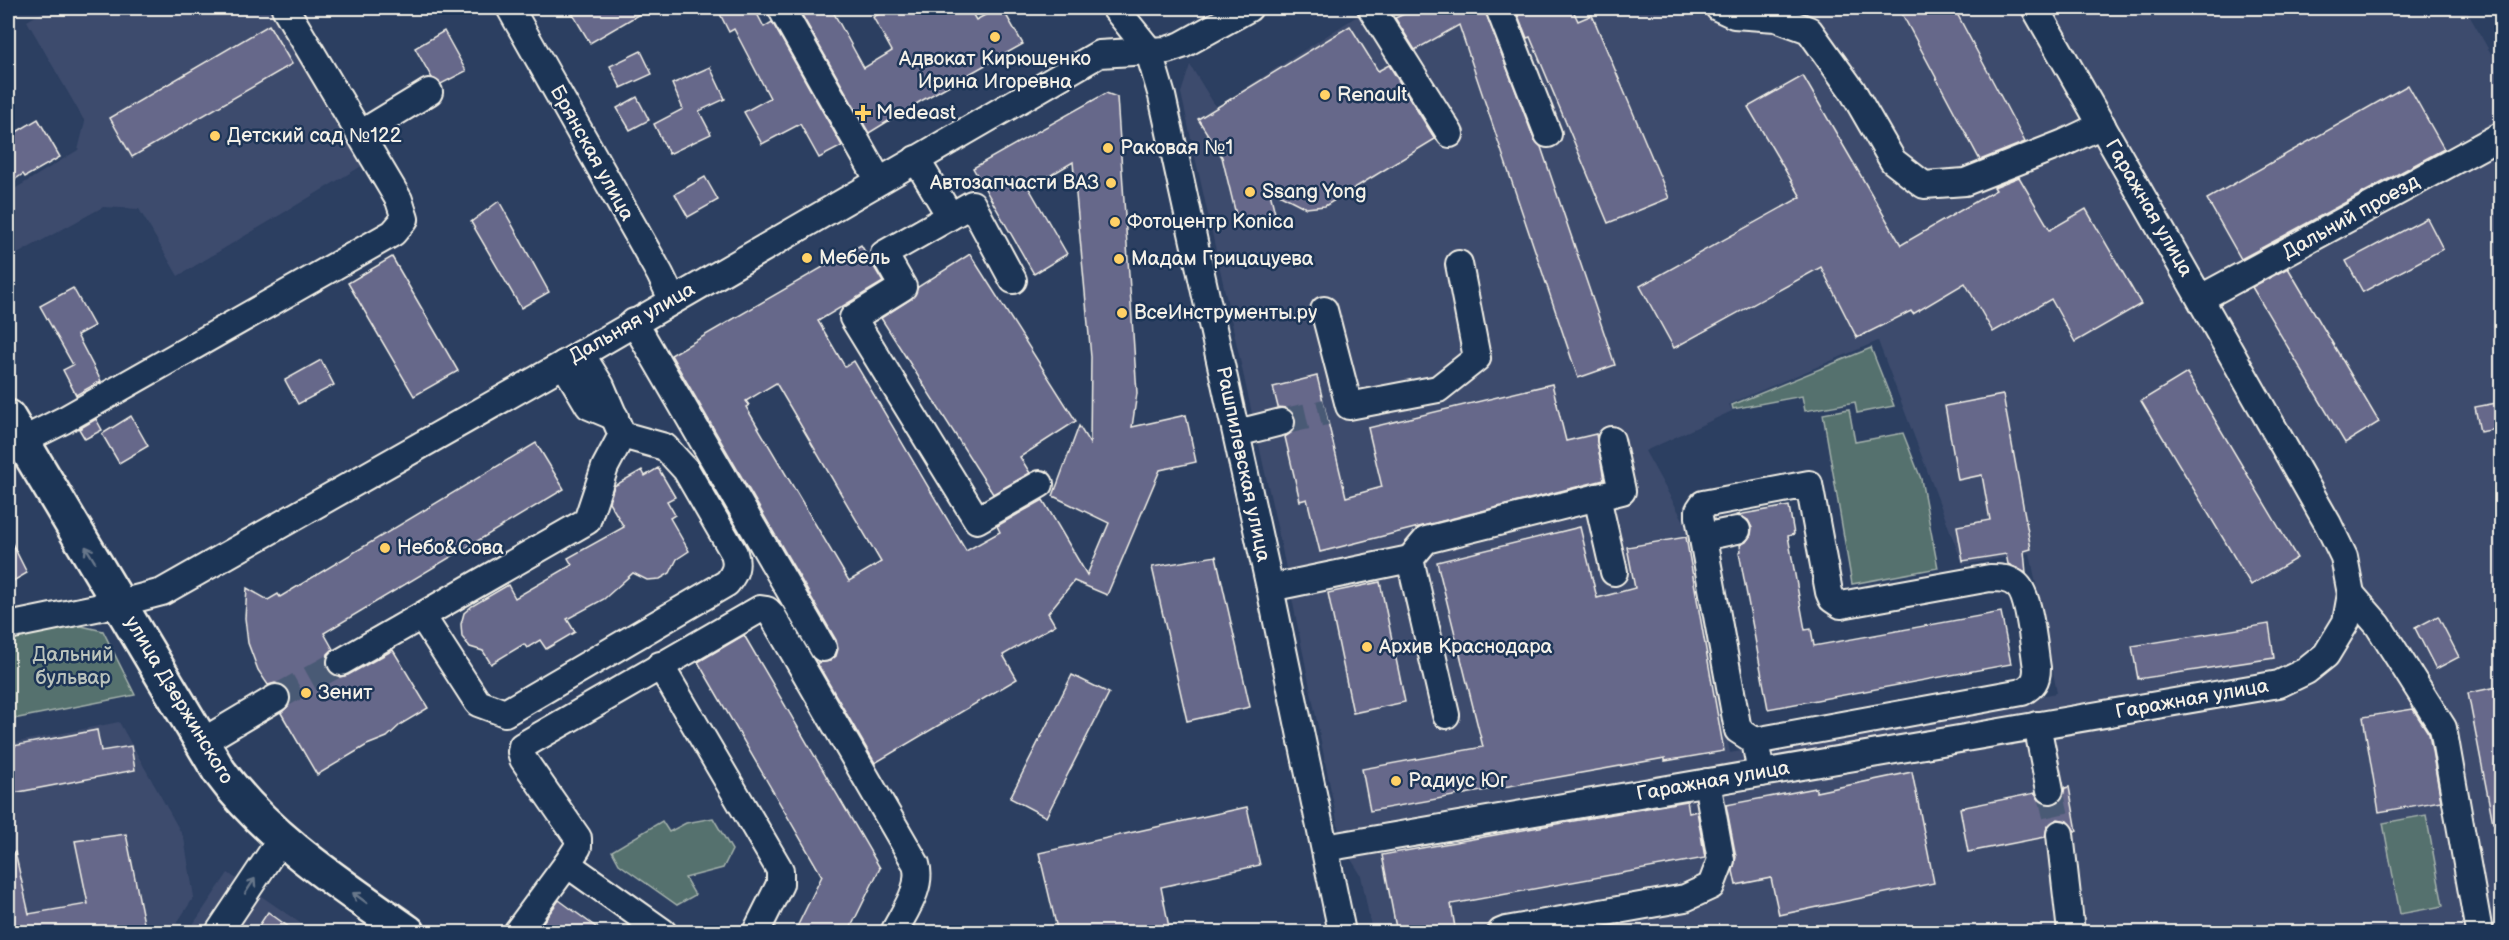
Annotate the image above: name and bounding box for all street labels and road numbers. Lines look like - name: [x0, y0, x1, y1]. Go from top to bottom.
- street label: Брянская улица: [545, 81, 639, 225]
- street label: Гаражная улица: [2100, 135, 2198, 281]
- street label: Дальний проезд: [2278, 169, 2424, 265]
- street label: Дальняя улица: [565, 277, 699, 369]
- street label: Рашпилевская улица: [1211, 364, 1275, 564]
- street label: улица Дзержинского: [119, 612, 239, 788]
- street label: Гаражная улица: [2114, 674, 2271, 724]
- street label: Гаражная улица: [1635, 756, 1792, 806]

